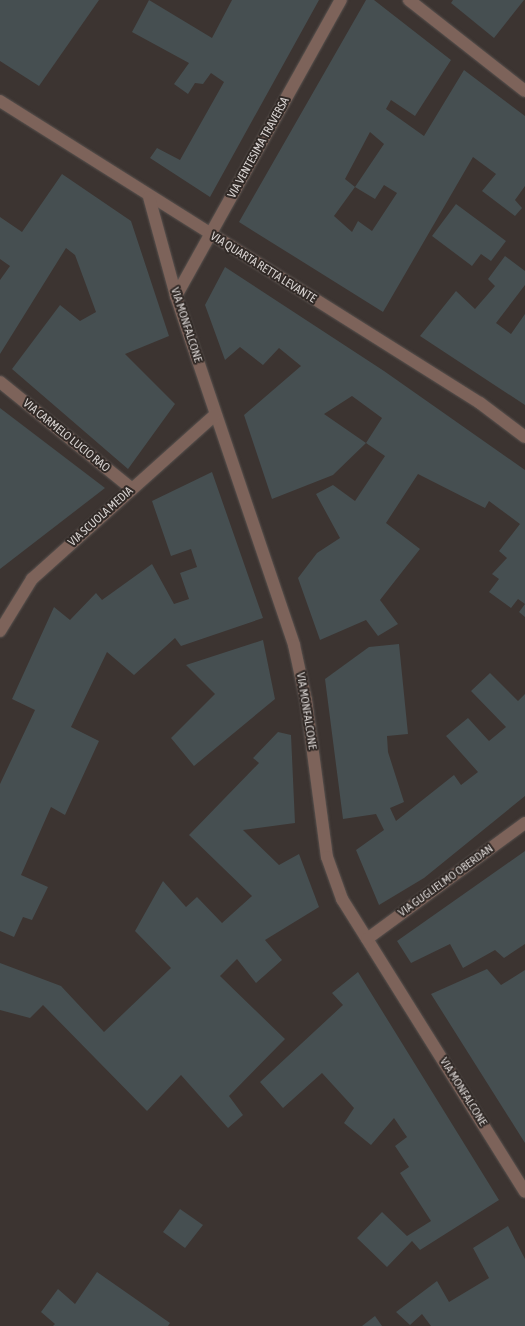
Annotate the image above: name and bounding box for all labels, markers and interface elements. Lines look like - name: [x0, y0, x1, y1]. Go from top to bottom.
- street label: VIA VENTESIMA TRAVERSA: [225, 95, 293, 201]
- street label: VIA QUARTA RETTA LEVANTE: [207, 230, 319, 306]
- street label: VIA MONFALCONE: [167, 286, 205, 364]
- street label: VIA CARMELO LUCIO RAO: [20, 397, 112, 475]
- street label: VIA SCUOLA MEDIA: [66, 484, 136, 550]
- street label: VIA MONFALCONE: [293, 671, 319, 751]
- street label: VIA GUGLIELMO OBERDAN: [396, 842, 496, 920]
- street label: VIA MONFALCONE: [436, 1055, 490, 1129]

